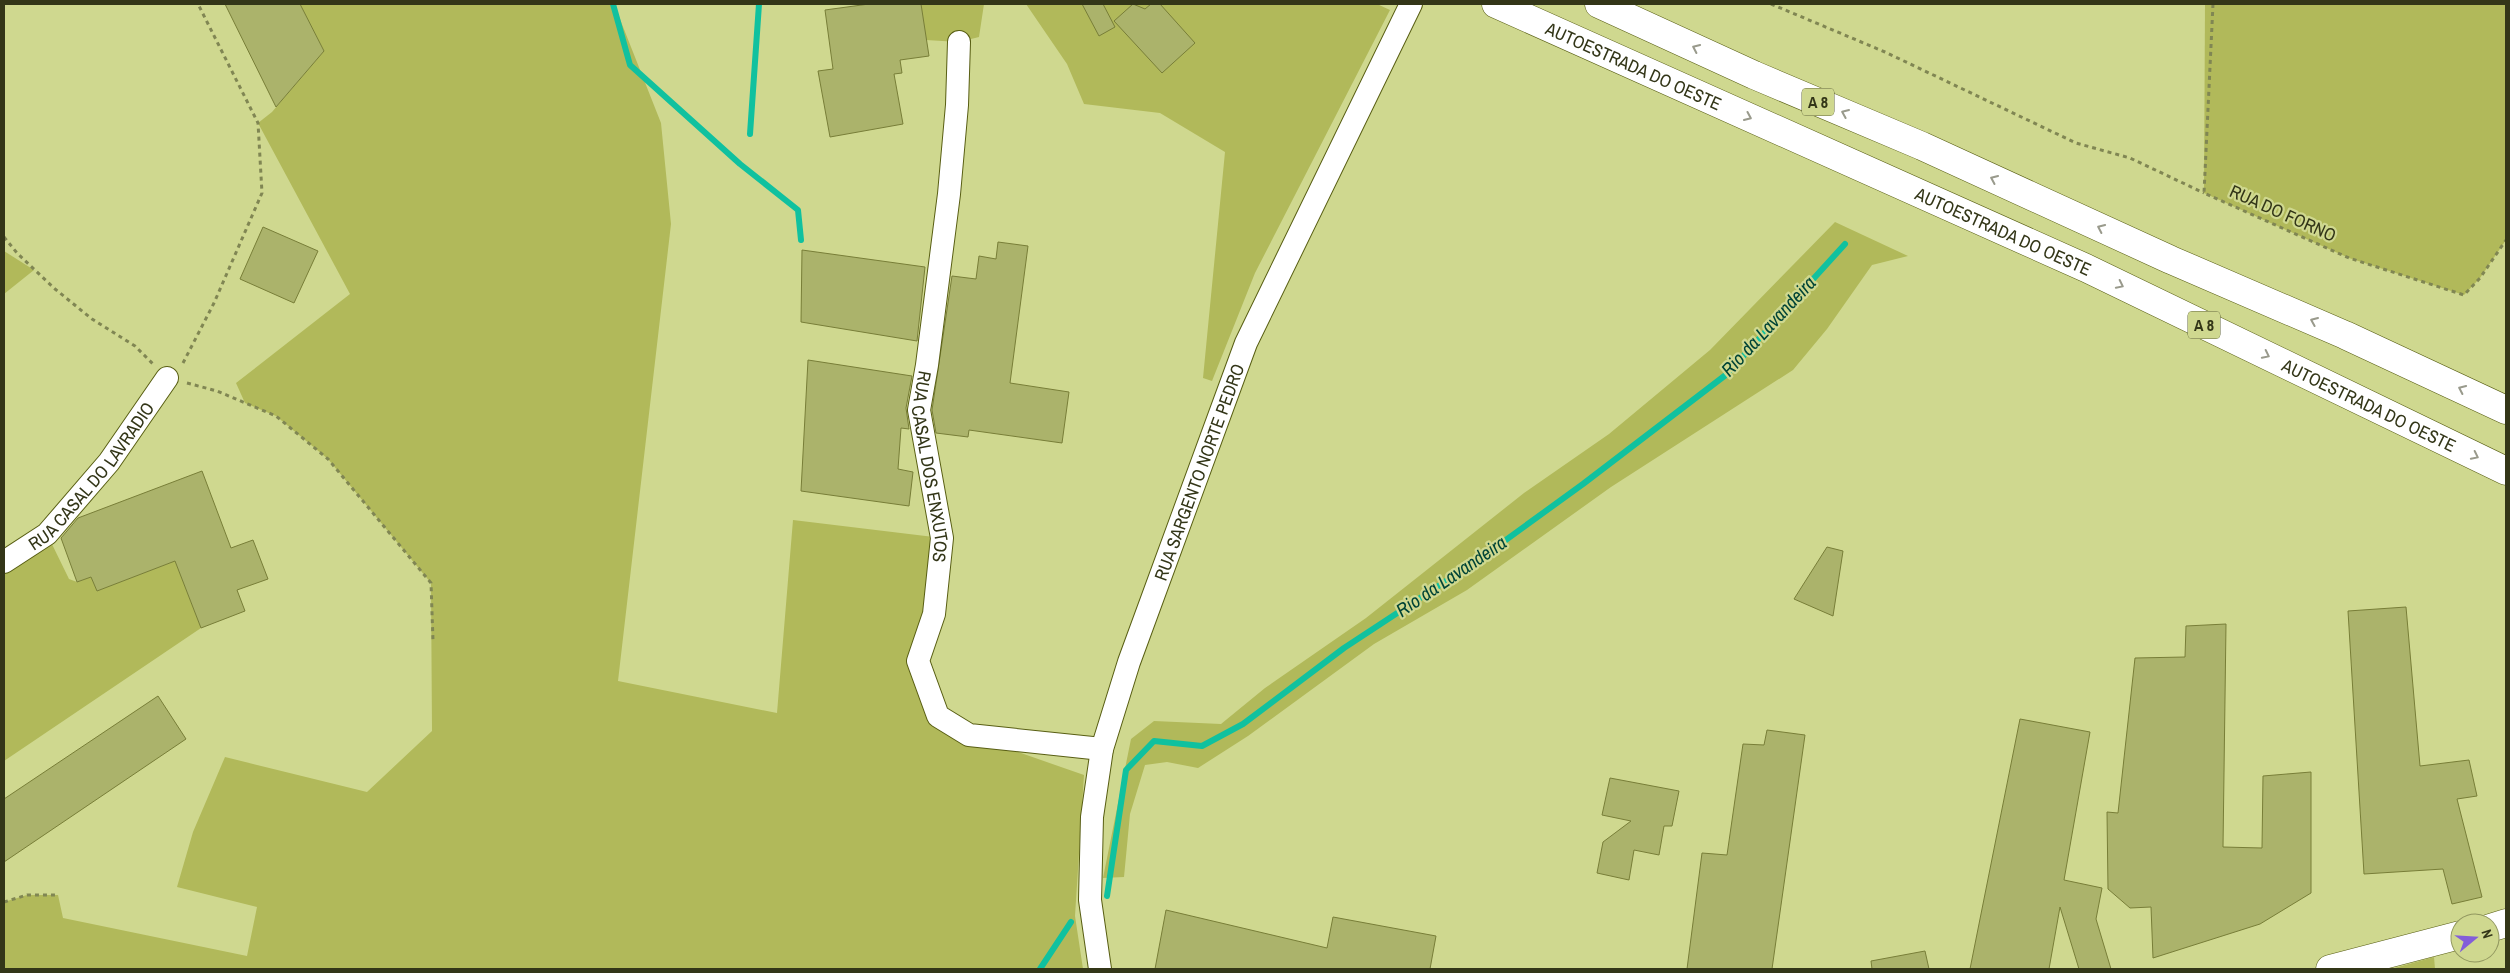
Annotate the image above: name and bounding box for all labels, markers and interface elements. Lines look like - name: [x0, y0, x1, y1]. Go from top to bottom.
- street label: AUTOESTRADA DO OESTE: [1541, 15, 1726, 116]
- one-way arrow: [1692, 44, 1701, 55]
- road number: A 8: [1802, 88, 1834, 115]
- one-way arrow: [1841, 109, 1850, 120]
- one-way arrow: [1743, 110, 1752, 121]
- one-way arrow: [1990, 175, 1999, 185]
- street label: RUA DO FORNO: [2226, 178, 2340, 248]
- street label: AUTOESTRADA DO OESTE: [1911, 180, 2095, 281]
- one-way arrow: [2097, 224, 2106, 235]
- water label: Rio da Lavandeira: [1715, 270, 1821, 382]
- one-way arrow: [2115, 278, 2124, 289]
- road number: A 8: [2188, 312, 2220, 338]
- one-way arrow: [2310, 317, 2319, 328]
- one-way arrow: [2261, 349, 2270, 360]
- street label: AUTOESTRADA DO OESTE: [2277, 352, 2460, 458]
- street label: RUA SARGENTO NORTE PEDRO: [1147, 360, 1250, 584]
- street label: RUA CASAL DOS ENXUTOS: [906, 369, 955, 564]
- one-way arrow: [2458, 385, 2467, 395]
- street label: RUA CASAL DO LAVRADIO: [23, 397, 160, 556]
- one-way arrow: [2470, 450, 2479, 460]
- water label: Rio da Lavandeira: [1391, 529, 1512, 623]
- north arrow: [2450, 913, 2500, 963]
- text: N: [2478, 927, 2497, 941]

